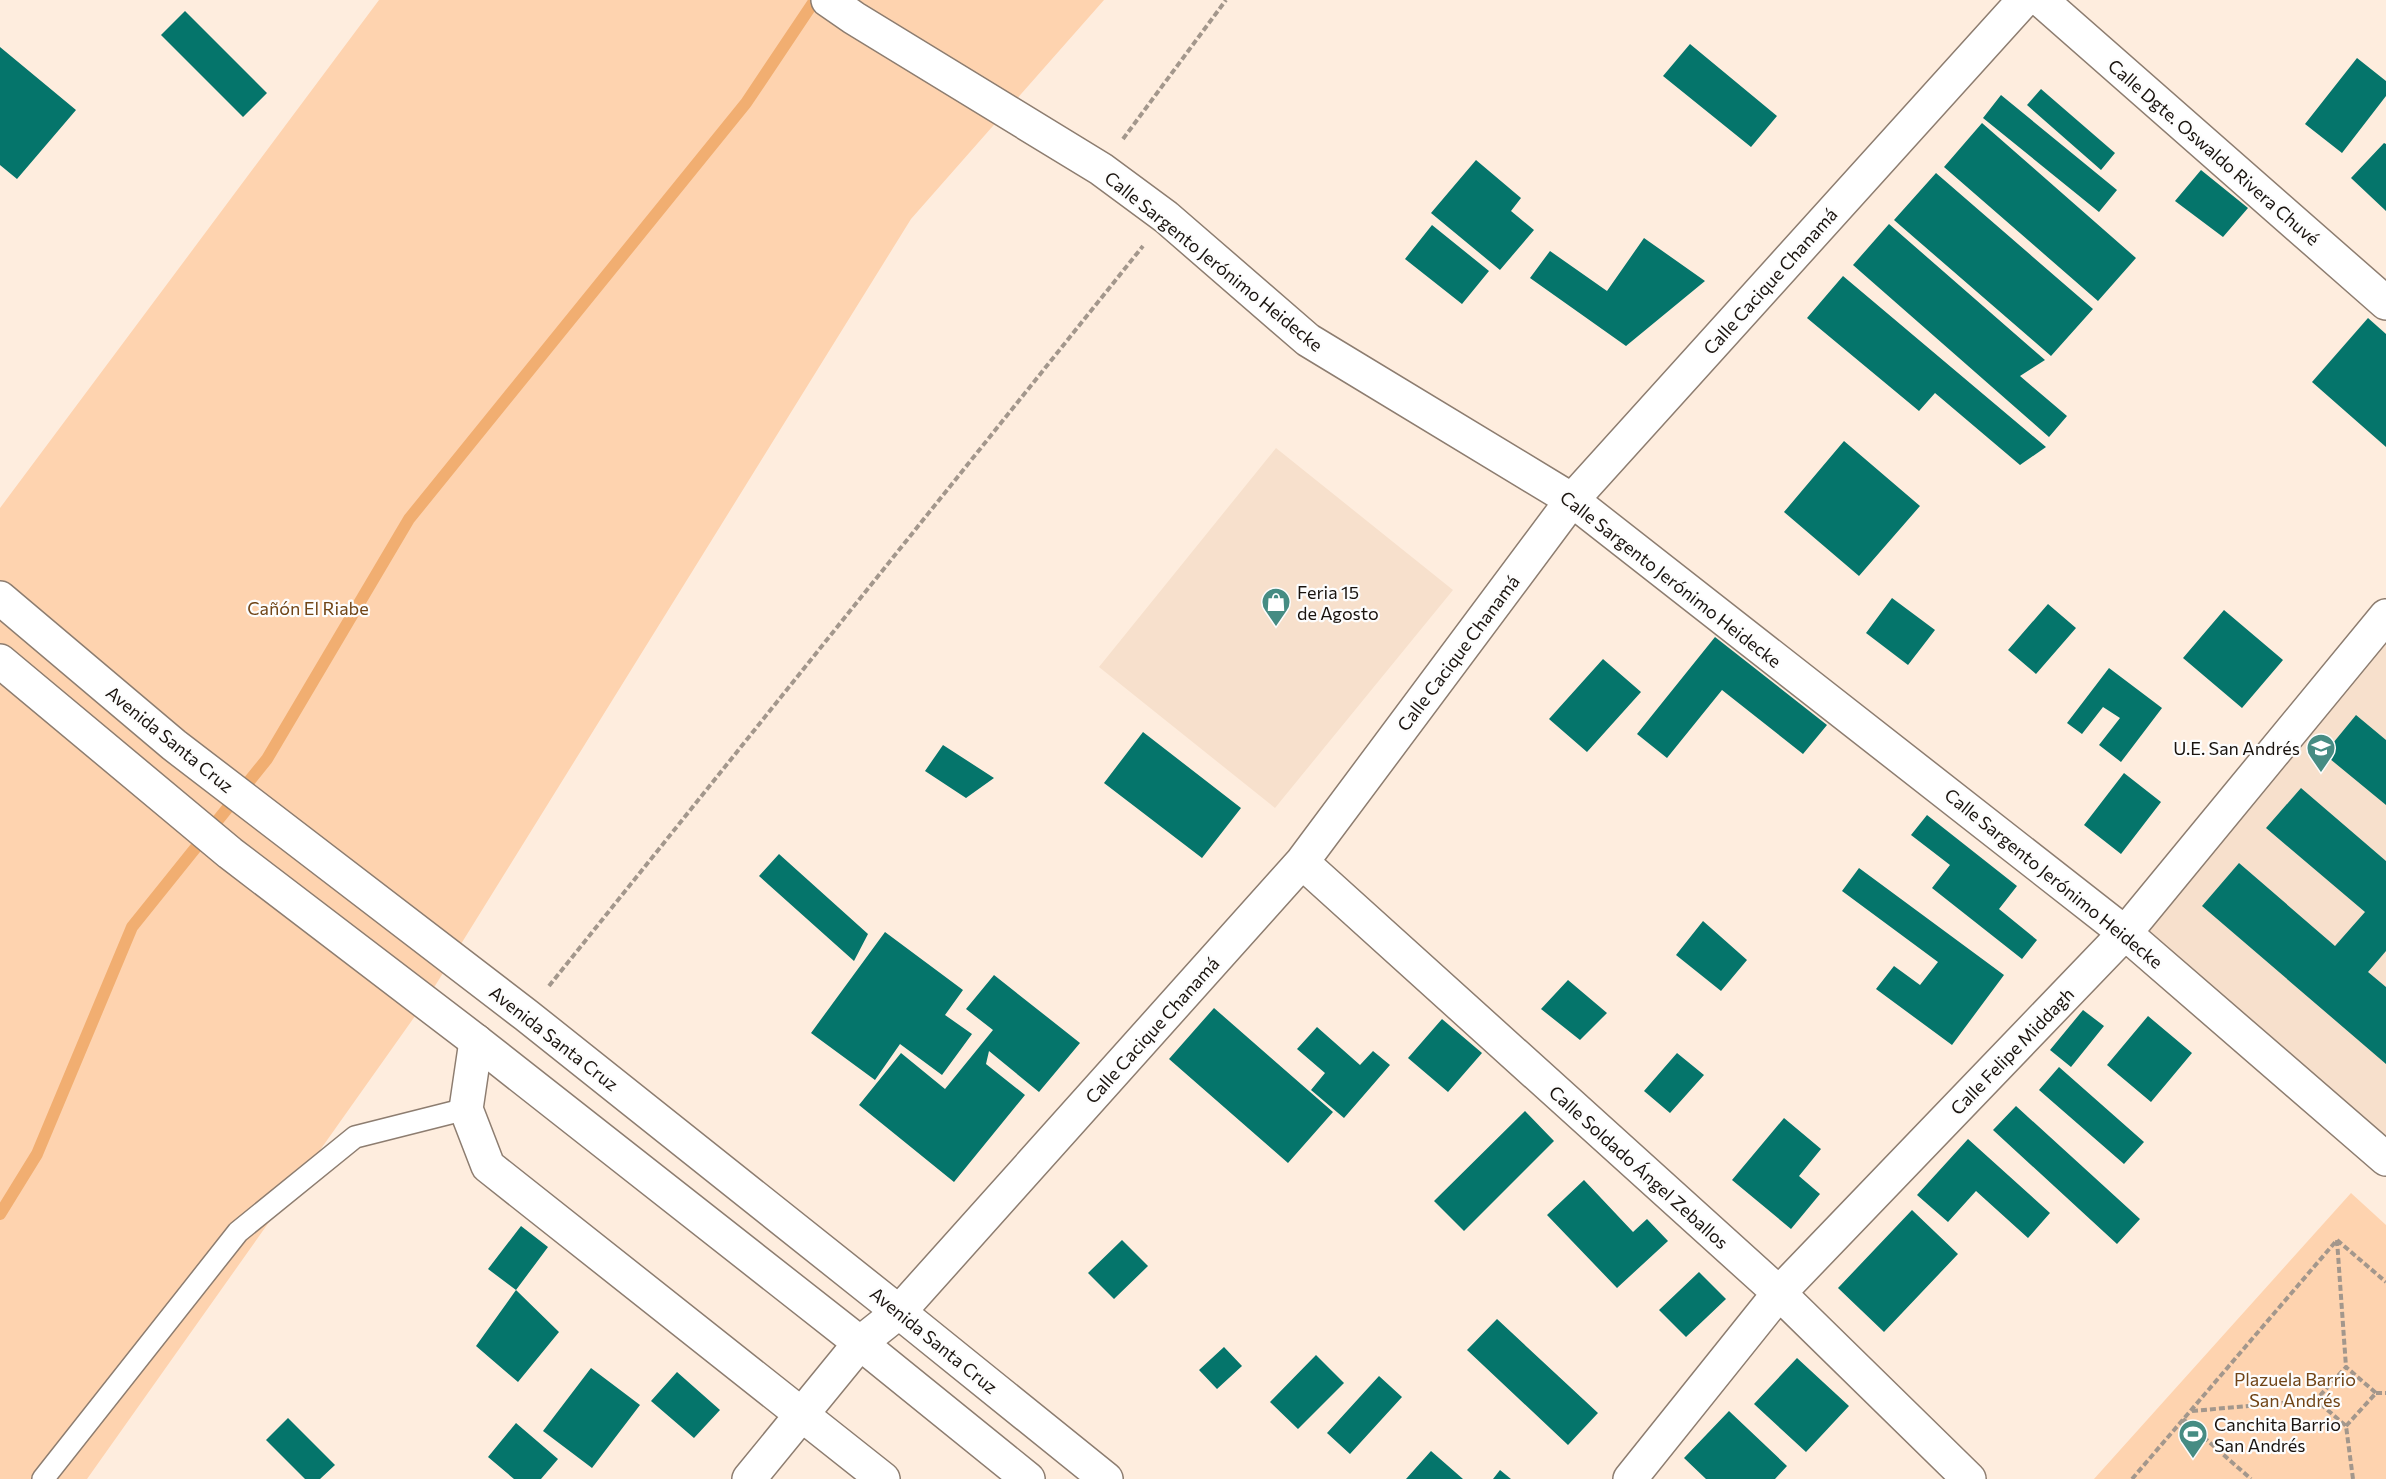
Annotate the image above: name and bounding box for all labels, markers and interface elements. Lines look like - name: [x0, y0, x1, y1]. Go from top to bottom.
- street label: Calle Dgte. Oswaldo Rivera Chuvé: [2104, 54, 2324, 250]
- street label: Calle Sargento Jerónimo Heidecke: [1100, 166, 1328, 356]
- street label: Calle Cacique Chanamá: [1698, 203, 1842, 359]
- street label: Calle Sargento Jerónimo Heidecke: [1556, 486, 1786, 672]
- street label: Calle Cacique Chanamá: [1392, 571, 1524, 735]
- place label: Feria 15 de Agosto: [1297, 581, 1379, 624]
- shop icon: Feria 15 de Agosto: [1260, 586, 1292, 628]
- park label: Cañón El Riabe: [247, 597, 369, 619]
- street label: Avenida Santa Cruz: [102, 681, 238, 797]
- school or university icon: U.E. San Andrés: [2305, 732, 2337, 774]
- place label: U.E. San Andrés: [2173, 737, 2300, 759]
- street label: Calle Sargento Jerónimo Heidecke: [1940, 783, 2168, 973]
- street label: Calle Cacique Chanamá: [1080, 952, 1224, 1108]
- street label: Avenida Santa Cruz: [485, 981, 623, 1095]
- street label: Calle Felipe Middagh: [1946, 983, 2078, 1119]
- street label: Calle Soldado Ángel Zeballos: [1545, 1081, 1733, 1253]
- street label: Avenida Santa Cruz: [866, 1282, 1002, 1398]
- park label: Plazuela Barrio San Andrés: [2234, 1368, 2356, 1411]
- place label: Canchita Barrio San Andrés: [2214, 1413, 2341, 1456]
- sports icon: Canchita Barrio San Andrés: [2177, 1418, 2209, 1460]

